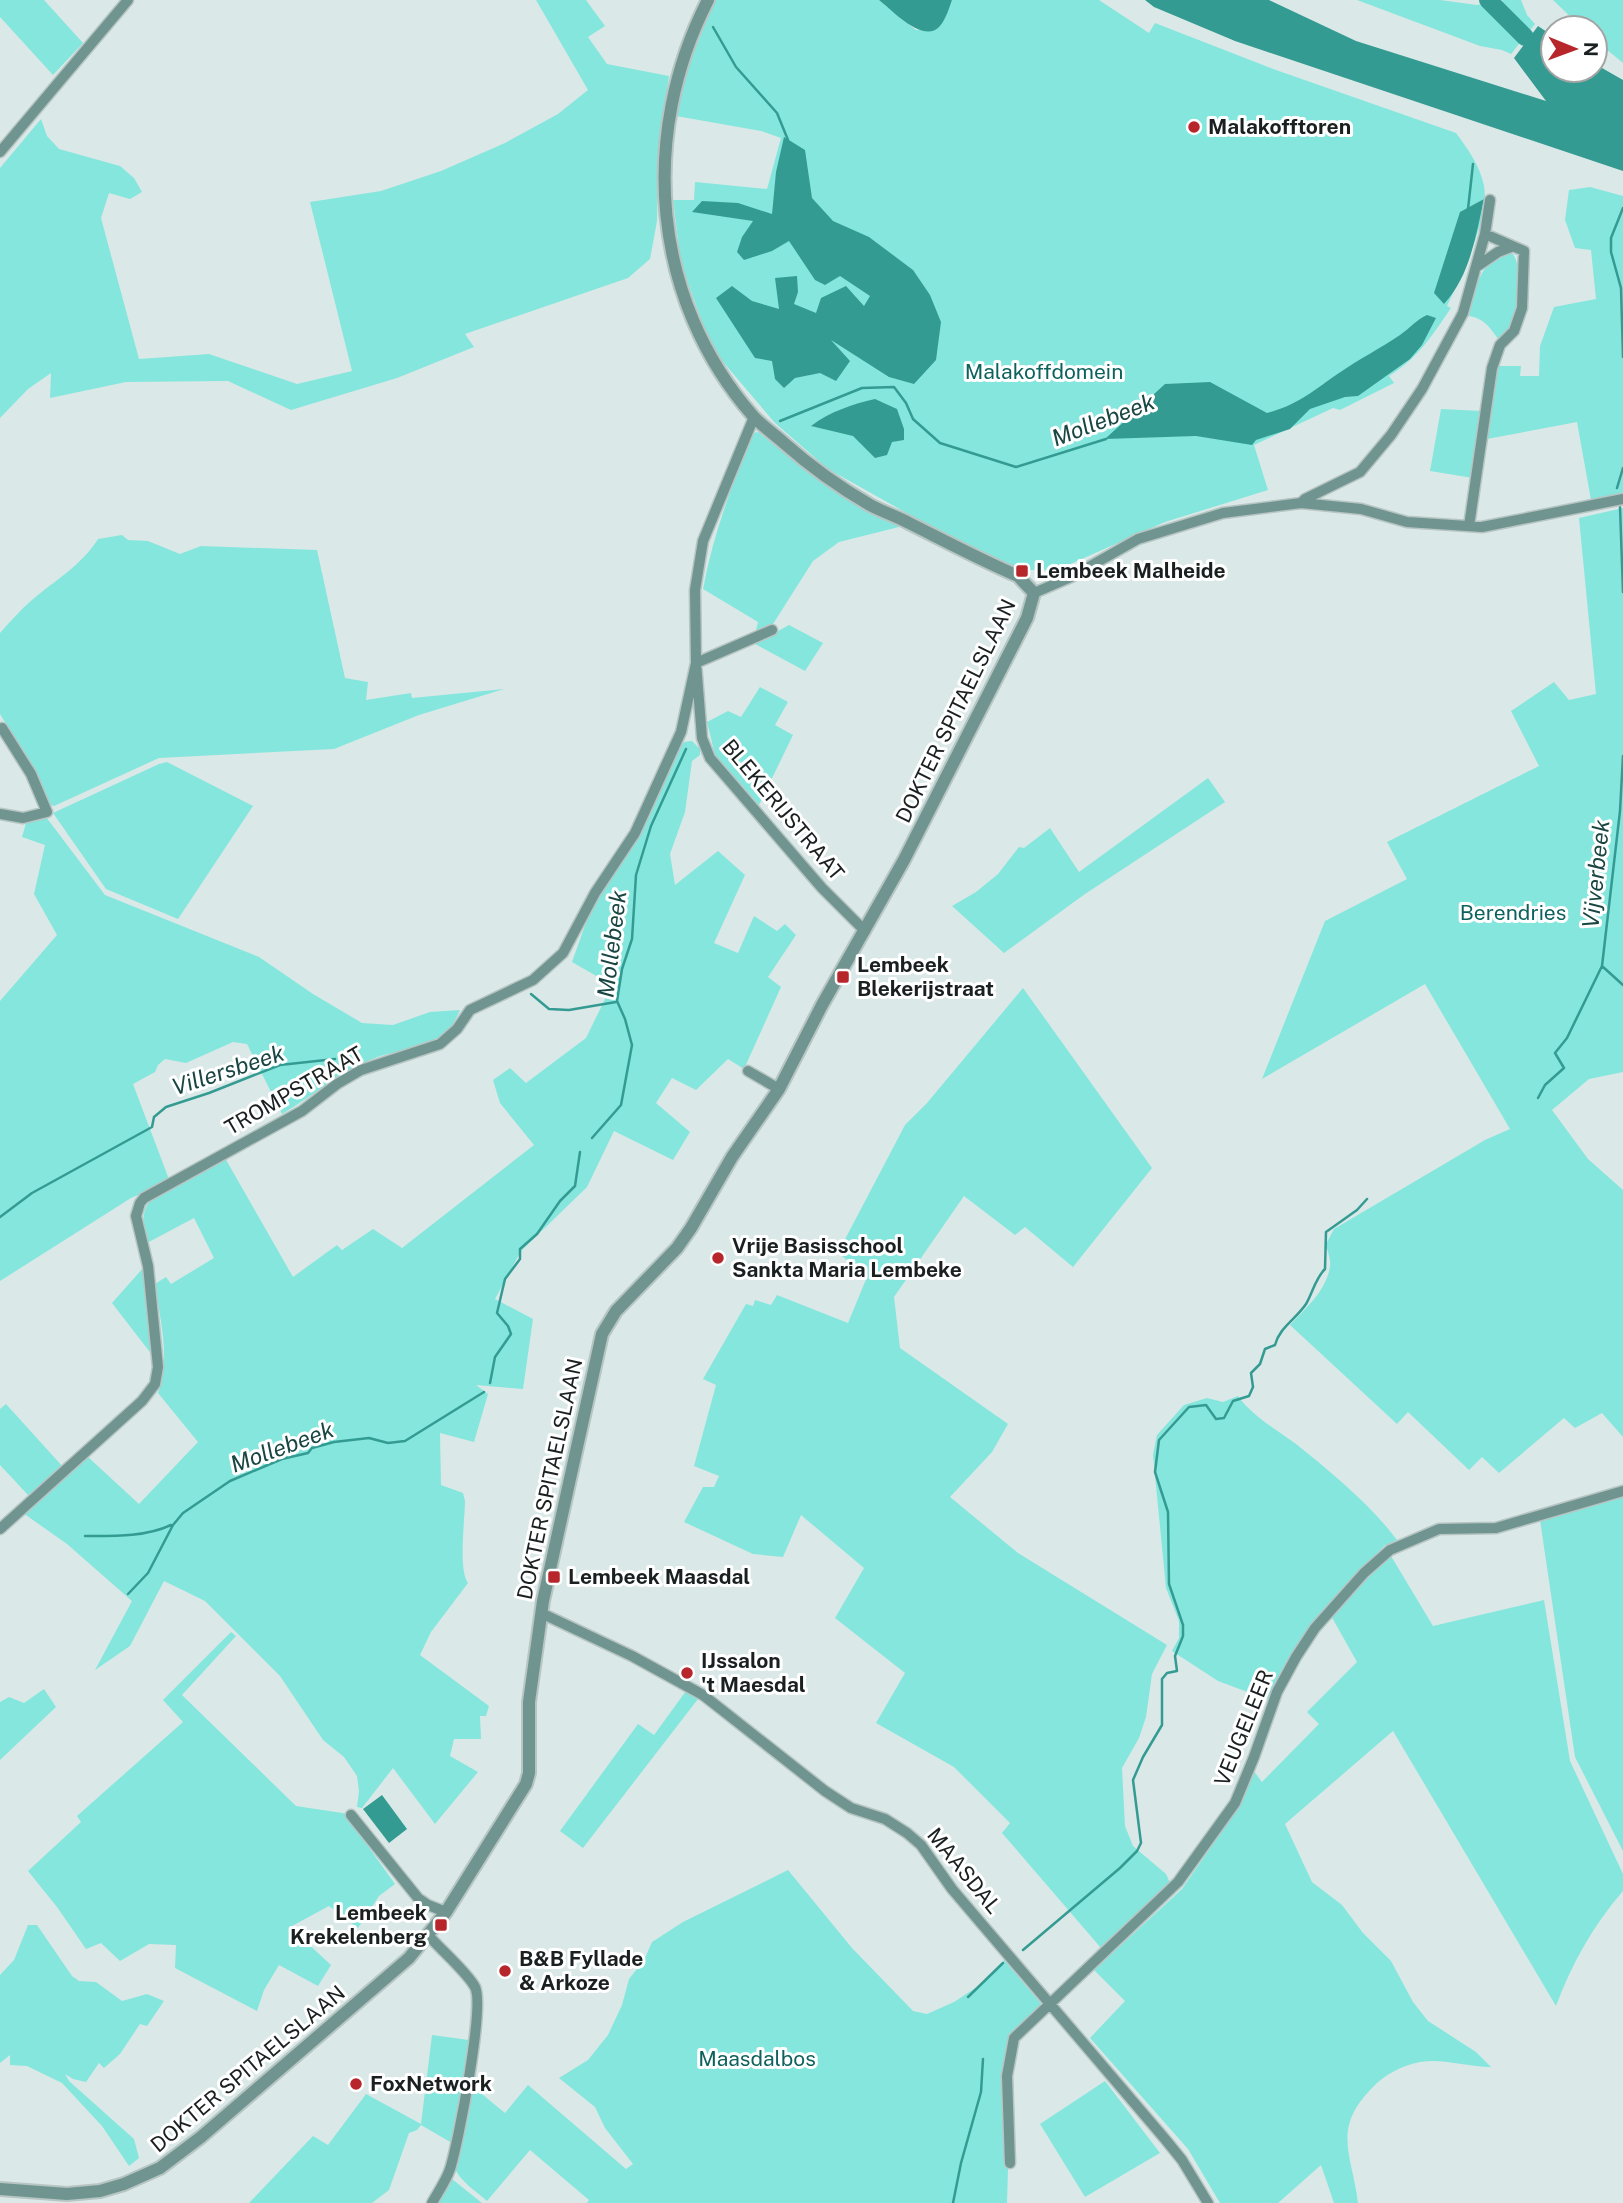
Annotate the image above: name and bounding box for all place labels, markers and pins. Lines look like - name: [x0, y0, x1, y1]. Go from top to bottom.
- place label: Malakofftoren: [1208, 114, 1351, 139]
- marker: Malakofftoren: [1186, 119, 1202, 135]
- place label: Lembeek Malheide: [1036, 558, 1226, 583]
- marker: Lembeek Malheide: [1014, 563, 1030, 579]
- place label: Lembeek Blekerijstraat: [857, 952, 994, 1001]
- marker: Lembeek Blekerijstraat: [835, 969, 851, 985]
- place label: Vrije Basisschool Sankta Maria Lembeke: [732, 1233, 962, 1282]
- marker: Vrije Basisschool Sankta Maria Lembeke: [710, 1250, 726, 1266]
- place label: Lembeek Maasdal: [568, 1564, 750, 1589]
- marker: Lembeek Maasdal: [546, 1569, 562, 1585]
- place label: IJssalon 't Maesdal: [701, 1648, 806, 1697]
- marker: IJssalon 't Maesdal: [679, 1665, 695, 1681]
- place label: Lembeek Krekelenberg: [290, 1900, 427, 1949]
- marker: Lembeek Krekelenberg: [433, 1917, 449, 1933]
- place label: B&B Fyllade & Arkoze: [519, 1946, 643, 1995]
- marker: B&B Fyllade & Arkoze: [497, 1963, 513, 1979]
- place label: FoxNetwork: [370, 2071, 492, 2096]
- marker: FoxNetwork: [348, 2076, 364, 2092]

